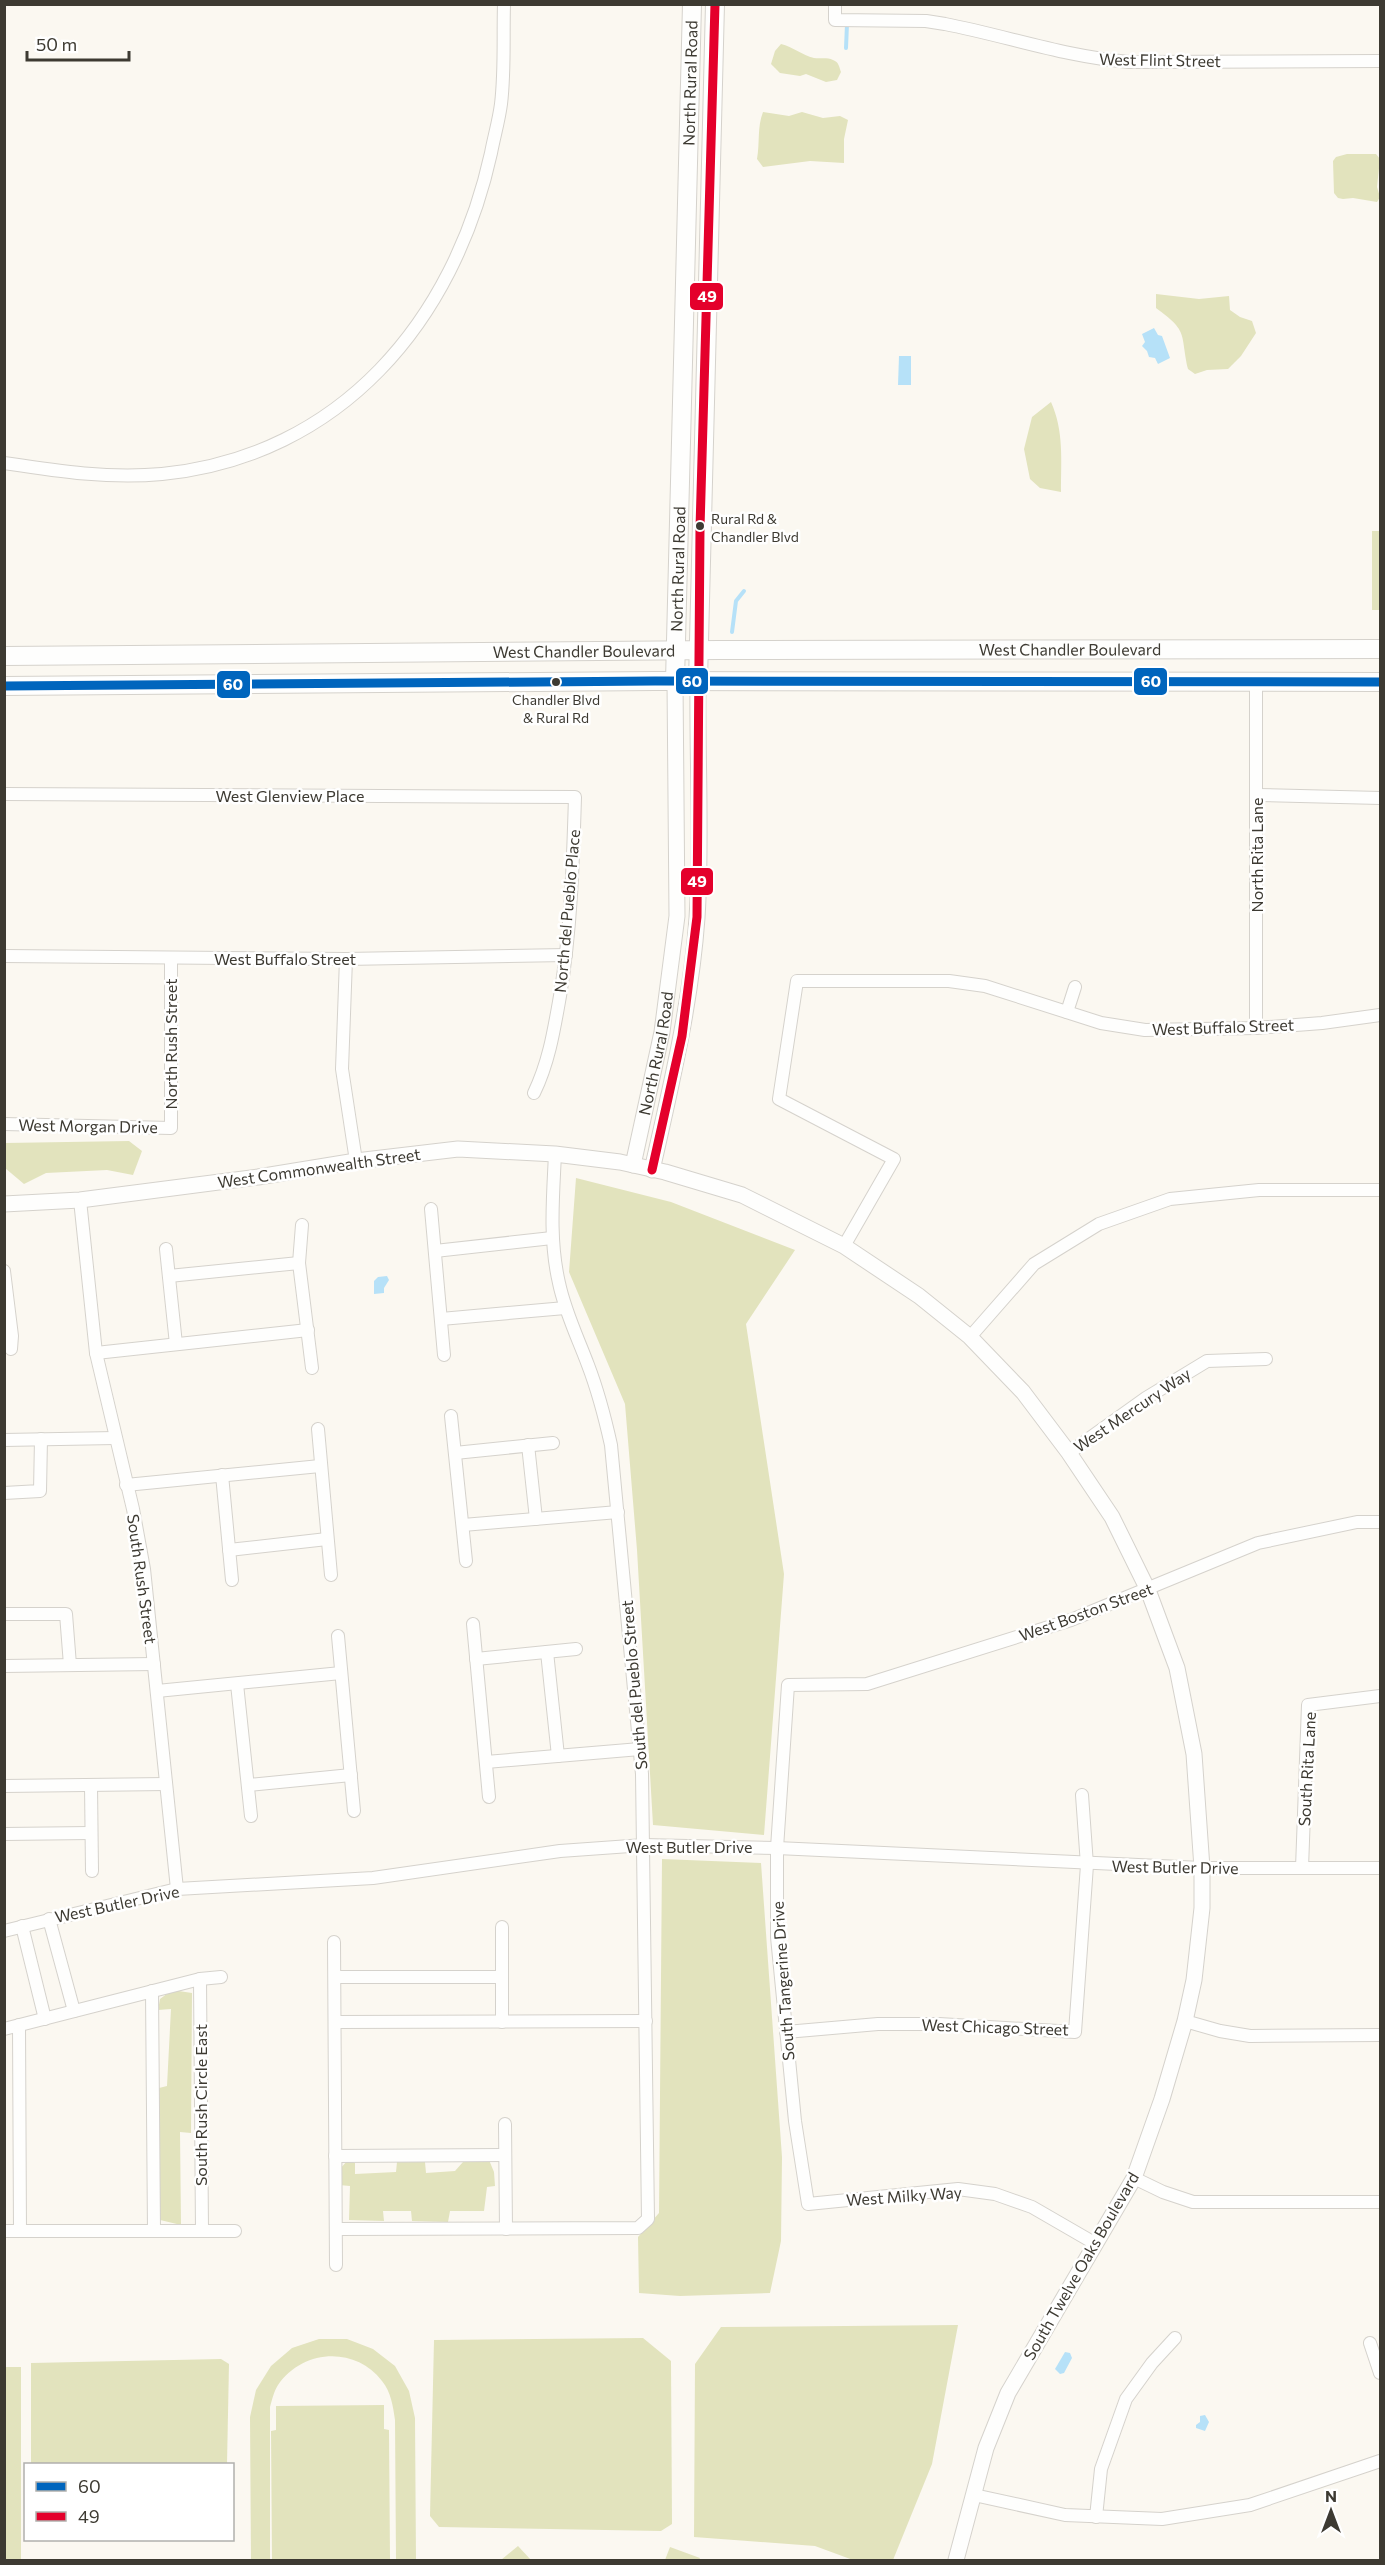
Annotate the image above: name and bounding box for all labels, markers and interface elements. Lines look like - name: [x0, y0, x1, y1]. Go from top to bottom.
- street label: North Rural Road: [678, 20, 701, 146]
- scale bar: [27, 24, 129, 62]
- text: 50 m: [36, 33, 77, 55]
- street label: West Flint Street: [1099, 49, 1222, 70]
- line badge: 49: [689, 282, 724, 311]
- text: 49: [697, 286, 717, 305]
- street label: North Rural Road: [666, 506, 688, 632]
- place label: Rural Rd & Chandler Blvd: [711, 510, 799, 545]
- marker: Rural Rd & Chandler Blvd: [694, 520, 706, 532]
- street label: West Chandler Boulevard: [979, 639, 1161, 659]
- street label: West Chandler Boulevard: [493, 640, 675, 661]
- line badge: 60: [675, 667, 709, 695]
- line badge: 60: [1133, 667, 1168, 696]
- line badge: 60: [216, 670, 251, 699]
- text: 60: [682, 671, 702, 690]
- text: 60: [1141, 671, 1161, 690]
- text: 60: [223, 674, 243, 693]
- marker: Chandler Blvd & Rural Rd: [550, 676, 562, 688]
- place label: Chandler Blvd & Rural Rd: [512, 691, 600, 726]
- street label: West Glenview Place: [216, 786, 364, 805]
- street label: North Rita Lane: [1247, 798, 1266, 912]
- street label: North del Pueblo Place: [550, 828, 583, 993]
- line badge: 49: [680, 867, 714, 896]
- text: 49: [687, 871, 707, 890]
- street label: West Buffalo Street: [214, 949, 357, 968]
- street label: North Rush Street: [161, 978, 180, 1110]
- street label: North Rural Road: [634, 990, 676, 1117]
- street label: West Buffalo Street: [1152, 1015, 1295, 1038]
- street label: West Morgan Drive: [18, 1115, 158, 1136]
- street label: West Commonwealth Street: [216, 1144, 422, 1191]
- street label: West Mercury Way: [1070, 1363, 1194, 1456]
- street label: South Rush Street: [124, 1513, 161, 1646]
- street label: West Boston Street: [1016, 1578, 1156, 1645]
- street label: South del Pueblo Street: [617, 1599, 650, 1771]
- street label: South Rita Lane: [1294, 1711, 1319, 1827]
- street label: West Butler Drive: [626, 1837, 752, 1856]
- street label: West Butler Drive: [1111, 1856, 1239, 1877]
- street label: West Butler Drive: [53, 1881, 181, 1926]
- street label: South Tangerine Drive: [767, 1901, 798, 2061]
- street label: West Chicago Street: [921, 2014, 1069, 2039]
- street label: South Rush Circle East: [191, 2024, 210, 2186]
- street label: South Twelve Oaks Boulevard: [1019, 2168, 1142, 2363]
- street label: West Milky Way: [845, 2182, 962, 2209]
- legend: [24, 2463, 234, 2541]
- text: 60: [78, 2475, 101, 2497]
- north arrow: [1301, 2481, 1361, 2541]
- text: N: [1325, 2486, 1337, 2505]
- text: 49: [78, 2505, 100, 2527]

